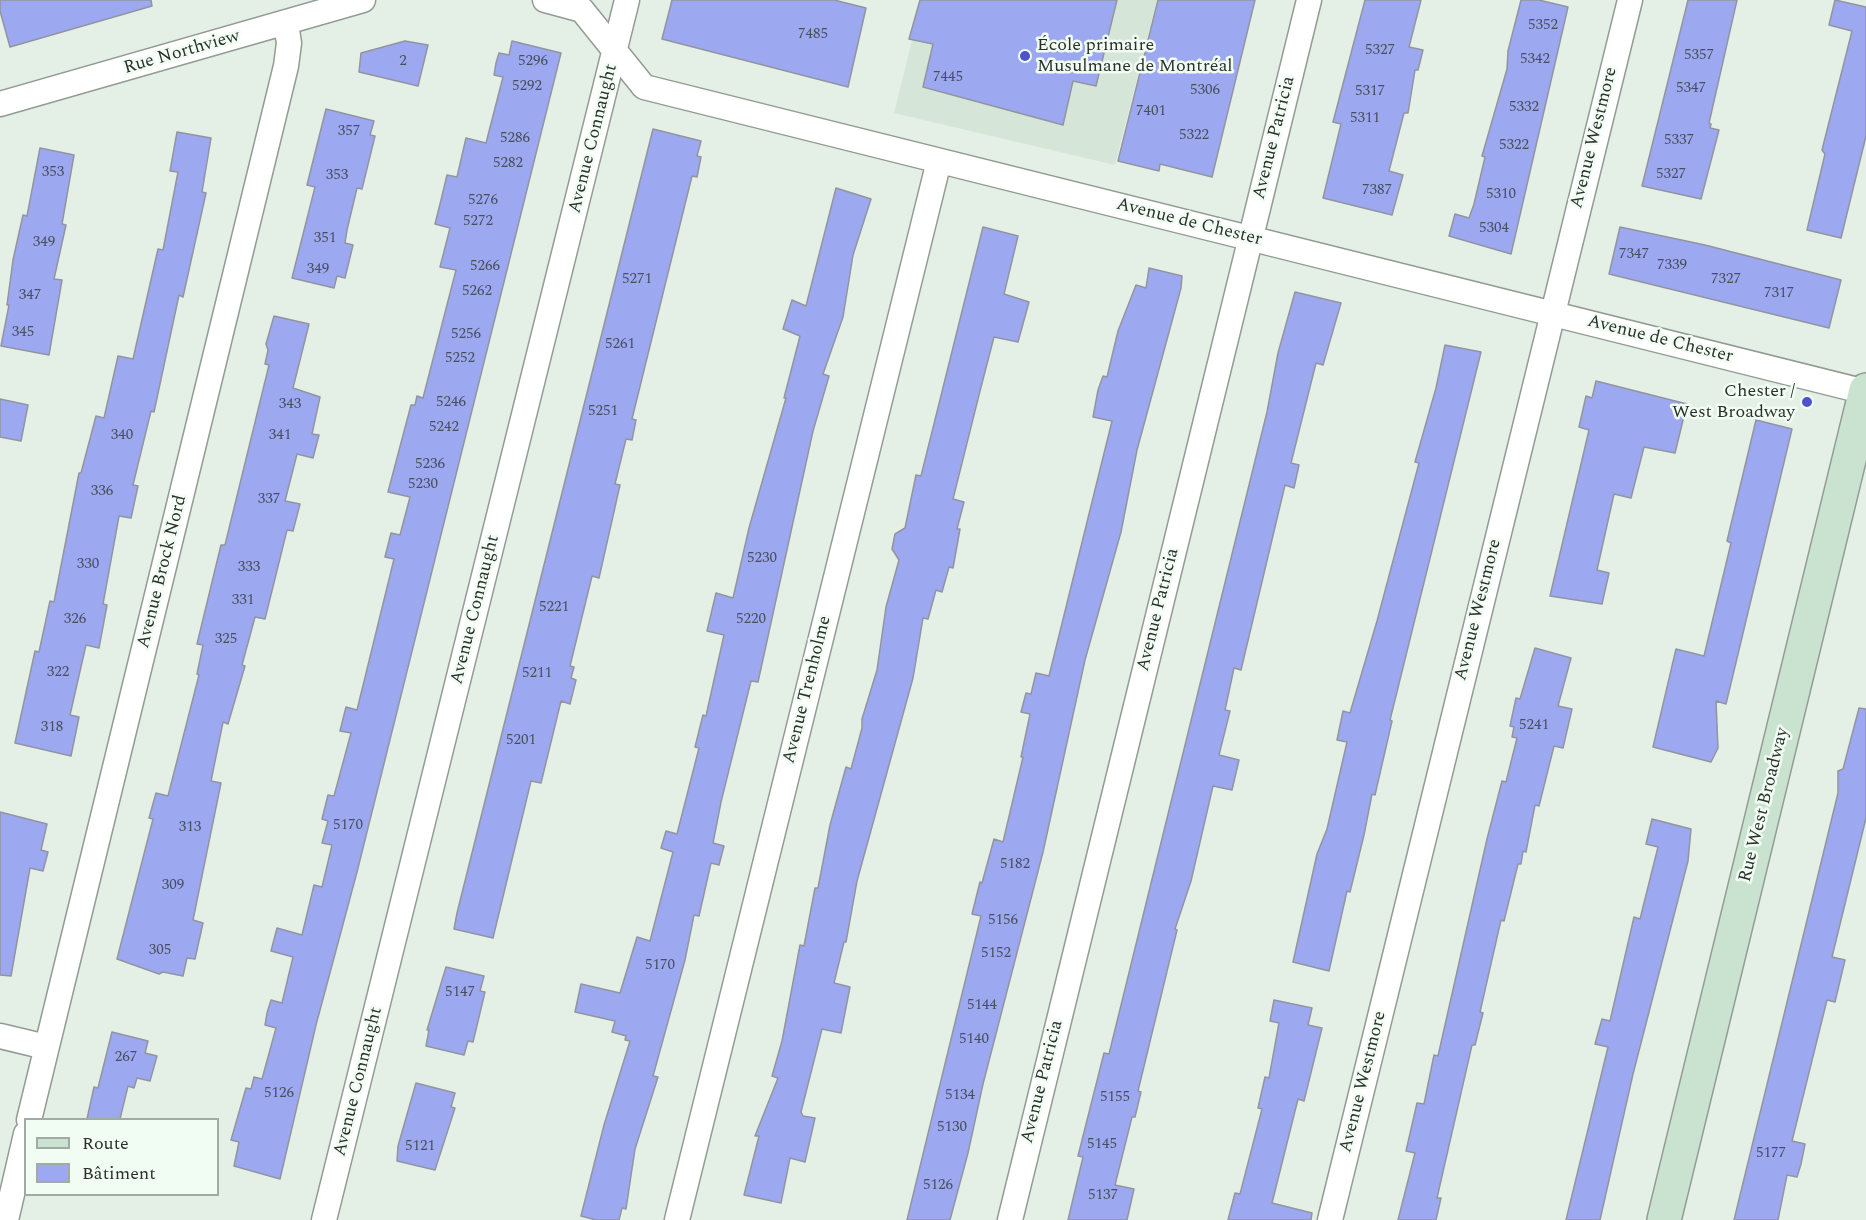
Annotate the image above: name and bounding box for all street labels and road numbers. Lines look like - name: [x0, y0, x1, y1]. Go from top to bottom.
- street label: Rue Northview: [122, 26, 242, 80]
- street label: Avenue Connaught: [565, 62, 623, 216]
- street label: Avenue Westmore: [1567, 65, 1623, 211]
- street label: Avenue Patricia: [1249, 74, 1301, 202]
- street label: Avenue de Chester: [1114, 194, 1264, 252]
- street label: Avenue de Chester: [1585, 311, 1735, 369]
- street label: Avenue Brock Nord: [134, 493, 192, 651]
- street label: Avenue Connaught: [447, 533, 505, 687]
- street label: Avenue Westmore: [1451, 537, 1507, 683]
- street label: Avenue Patricia: [1133, 546, 1185, 674]
- street label: Avenue Trenholme: [779, 614, 837, 766]
- street label: Rue West Broadway: [1735, 726, 1795, 884]
- street label: Avenue Connaught: [330, 1005, 388, 1159]
- street label: Avenue Westmore: [1336, 1009, 1392, 1155]
- street label: Avenue Patricia: [1017, 1018, 1069, 1146]

